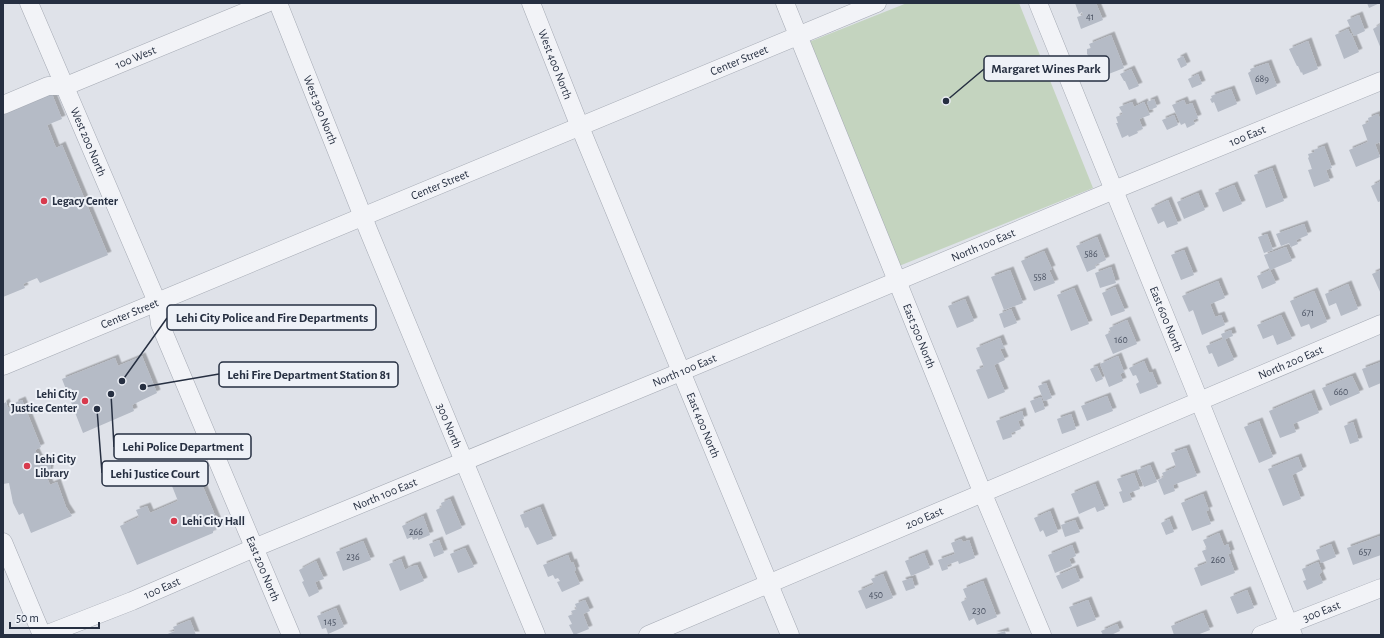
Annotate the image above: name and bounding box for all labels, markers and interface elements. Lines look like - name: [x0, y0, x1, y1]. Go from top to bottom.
- house number: 41: [1086, 12, 1094, 22]
- street label: West 400 North: [536, 28, 574, 101]
- street label: Center Street: [708, 43, 770, 78]
- street label: 100 West: [113, 44, 158, 71]
- callout: Margaret Wines Park: [984, 56, 1109, 81]
- text: Margaret Wines Park: [991, 63, 1101, 76]
- street label: West 300 North: [301, 74, 340, 146]
- house number: 689: [1255, 74, 1269, 84]
- street label: West 200 North: [68, 105, 108, 178]
- street label: 100 East: [1227, 123, 1267, 148]
- street label: Center Street: [409, 167, 471, 202]
- place label: Legacy Center: [52, 195, 119, 208]
- marker: Legacy Center: [39, 196, 49, 206]
- street label: North 100 East: [949, 226, 1017, 264]
- house number: 586: [1084, 249, 1098, 259]
- house number: 558: [1033, 272, 1047, 282]
- street label: East 600 North: [1148, 285, 1185, 353]
- street label: Center Street: [99, 296, 160, 331]
- street label: East 500 North: [901, 302, 938, 370]
- callout: Lehi City Police and Fire Departments: [167, 305, 376, 330]
- house number: 671: [1302, 308, 1314, 318]
- text: Lehi City Police and Fire Departments: [176, 312, 368, 325]
- house number: 160: [1114, 335, 1128, 345]
- street label: North 200 East: [1256, 343, 1325, 381]
- street label: North 100 East: [651, 352, 718, 389]
- callout: Lehi Fire Department Station 81: [219, 362, 398, 387]
- text: Lehi Fire Department Station 81: [227, 369, 391, 382]
- house number: 660: [1334, 387, 1348, 397]
- place label: Lehi City Justice Center: [11, 388, 78, 414]
- street label: East 400 North: [684, 391, 722, 460]
- marker: Lehi City Justice Center: [80, 396, 90, 406]
- street label: 300 North: [435, 401, 464, 450]
- callout: Lehi Police Department: [114, 434, 251, 459]
- text: Lehi Police Department: [122, 441, 244, 454]
- place label: Lehi City Library: [35, 453, 76, 480]
- marker: Lehi City Library: [22, 461, 32, 471]
- callout: Lehi Justice Court: [102, 461, 208, 486]
- text: Lehi Justice Court: [110, 468, 200, 481]
- street label: North 100 East: [351, 475, 419, 512]
- street label: 200 East: [904, 505, 945, 531]
- place label: Lehi City Hall: [182, 515, 245, 528]
- marker: Lehi City Hall: [169, 516, 179, 526]
- house number: 266: [409, 527, 423, 537]
- street label: East 200 North: [244, 535, 282, 603]
- house number: 657: [1358, 547, 1372, 557]
- house number: 236: [346, 552, 360, 562]
- house number: 260: [1211, 555, 1225, 565]
- street label: 100 East: [142, 575, 182, 601]
- house number: 450: [869, 590, 883, 600]
- street label: 300 East: [1301, 599, 1342, 624]
- scale bar: [10, 604, 99, 630]
- house number: 230: [972, 606, 986, 616]
- text: 50 m: [16, 612, 39, 624]
- house number: 145: [324, 617, 336, 627]

